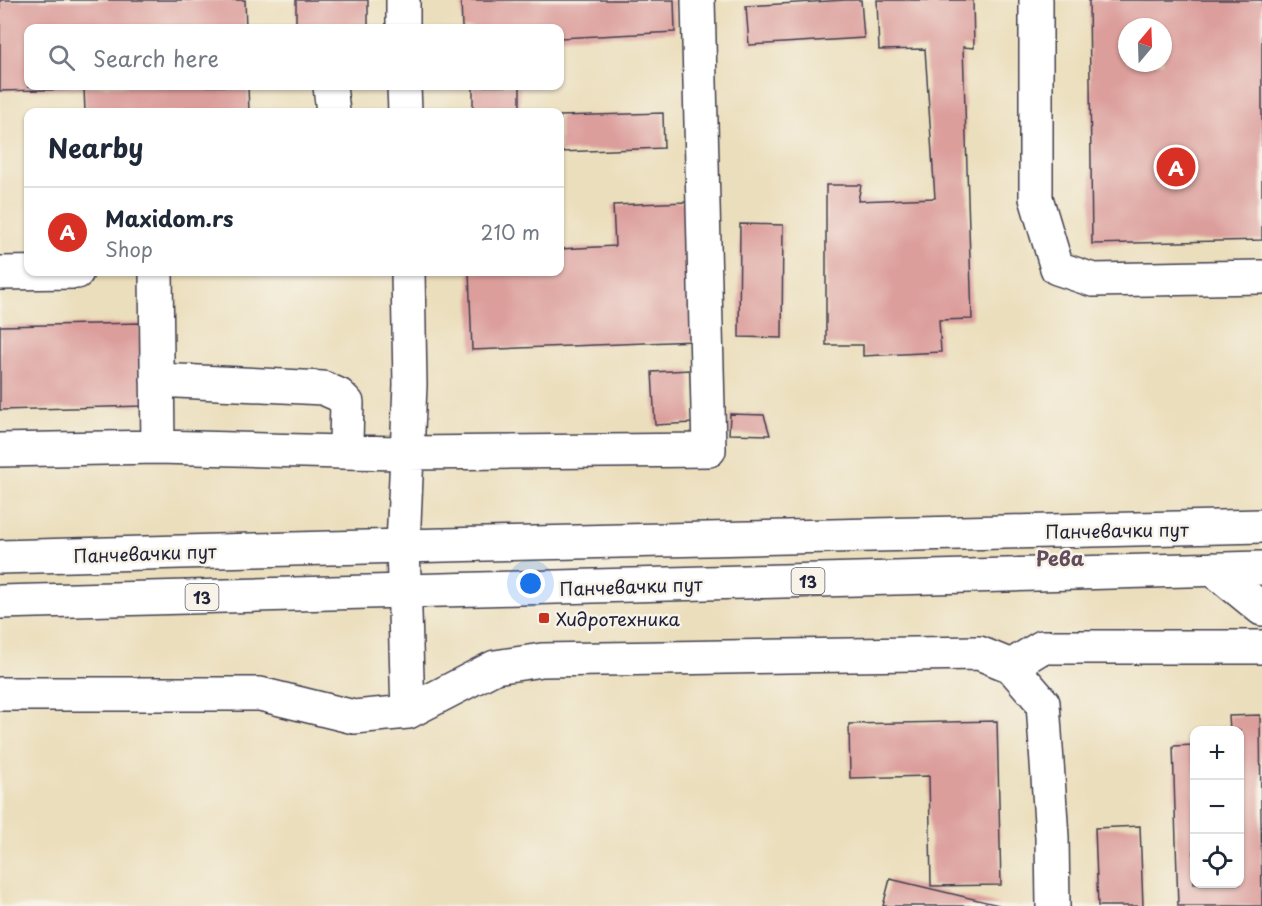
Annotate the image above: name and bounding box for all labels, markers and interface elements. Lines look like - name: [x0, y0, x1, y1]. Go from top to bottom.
- north arrow: [1118, 18, 1172, 72]
- search box: [24, 24, 564, 90]
- icon: search: [45, 41, 78, 74]
- text: Search here: [93, 41, 219, 74]
- text: Nearby: [48, 128, 143, 167]
- pin: A: [1156, 144, 1196, 190]
- text: Maxidom.rs: [105, 201, 233, 234]
- text: A: [60, 217, 75, 247]
- text: 210 m: [481, 217, 540, 247]
- text: Shop: [105, 234, 153, 264]
- street label: Панчевачки пут: [1045, 515, 1189, 545]
- street label: Панчевачки пут: [73, 537, 217, 569]
- district label: Рева: [1036, 543, 1085, 573]
- road number: 13: [792, 568, 824, 594]
- your location: [516, 569, 545, 598]
- street label: Панчевачки пут: [559, 570, 703, 602]
- road number: 13: [186, 584, 218, 610]
- place label: Хидротехника: [556, 605, 681, 632]
- marker: Хидротехника: [537, 611, 551, 625]
- map controls: [1190, 726, 1244, 888]
- button: +: [1190, 726, 1244, 780]
- button: −: [1190, 780, 1244, 834]
- button: locate: [1190, 834, 1244, 888]

